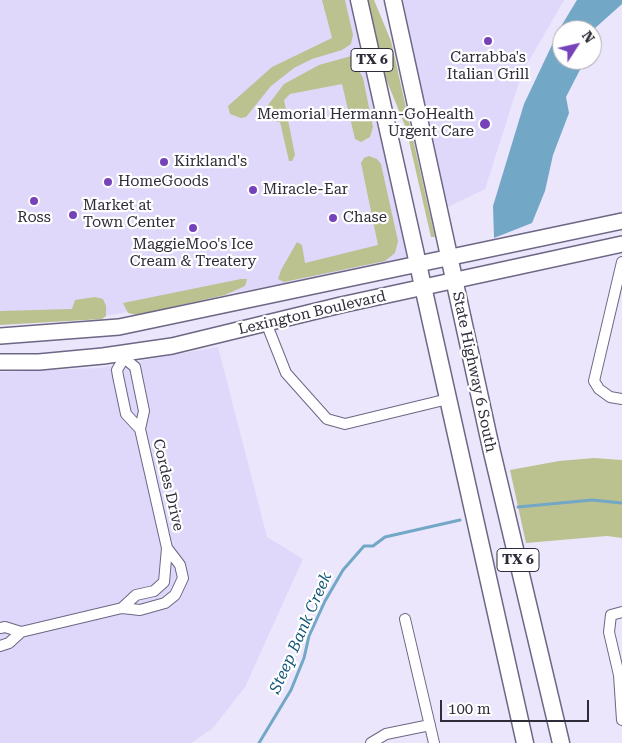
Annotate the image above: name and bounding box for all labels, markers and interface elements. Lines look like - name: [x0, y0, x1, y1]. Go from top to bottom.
- north arrow: [552, 20, 602, 70]
- text: N: [579, 28, 598, 46]
- marker: Carrabba's Italian Grill: [482, 35, 494, 47]
- road number: TX 6: [351, 48, 393, 72]
- place label: Carrabba's Italian Grill: [447, 49, 529, 84]
- place label: Memorial Hermann-GoHealth Urgent Care: [257, 106, 474, 141]
- marker: Memorial Hermann-GoHealth Urgent Care: [478, 117, 492, 131]
- place label: Kirkland's: [174, 153, 247, 171]
- marker: Kirkland's: [158, 156, 170, 168]
- place label: HomeGoods: [118, 173, 209, 191]
- marker: HomeGoods: [102, 176, 114, 188]
- place label: Miracle-Ear: [263, 181, 348, 199]
- marker: Miracle-Ear: [247, 184, 259, 196]
- marker: Ross: [28, 195, 40, 207]
- place label: Market at Town Center: [83, 197, 175, 232]
- place label: Ross: [17, 209, 51, 227]
- marker: Market at Town Center: [67, 209, 79, 221]
- place label: Chase: [343, 209, 387, 227]
- marker: Chase: [327, 212, 339, 224]
- marker: MaggieMoo's Ice Cream & Treatery: [187, 222, 199, 234]
- place label: MaggieMoo's Ice Cream & Treatery: [130, 236, 256, 271]
- street label: Lexington Boulevard: [236, 287, 388, 339]
- street label: State Highway 6 South: [448, 290, 500, 454]
- street label: Cordes Drive: [149, 437, 187, 533]
- road number: TX 6: [497, 548, 539, 572]
- water label: Steep Bank Creek: [266, 569, 336, 697]
- scale bar: [442, 690, 591, 722]
- text: 100 m: [448, 700, 491, 718]

